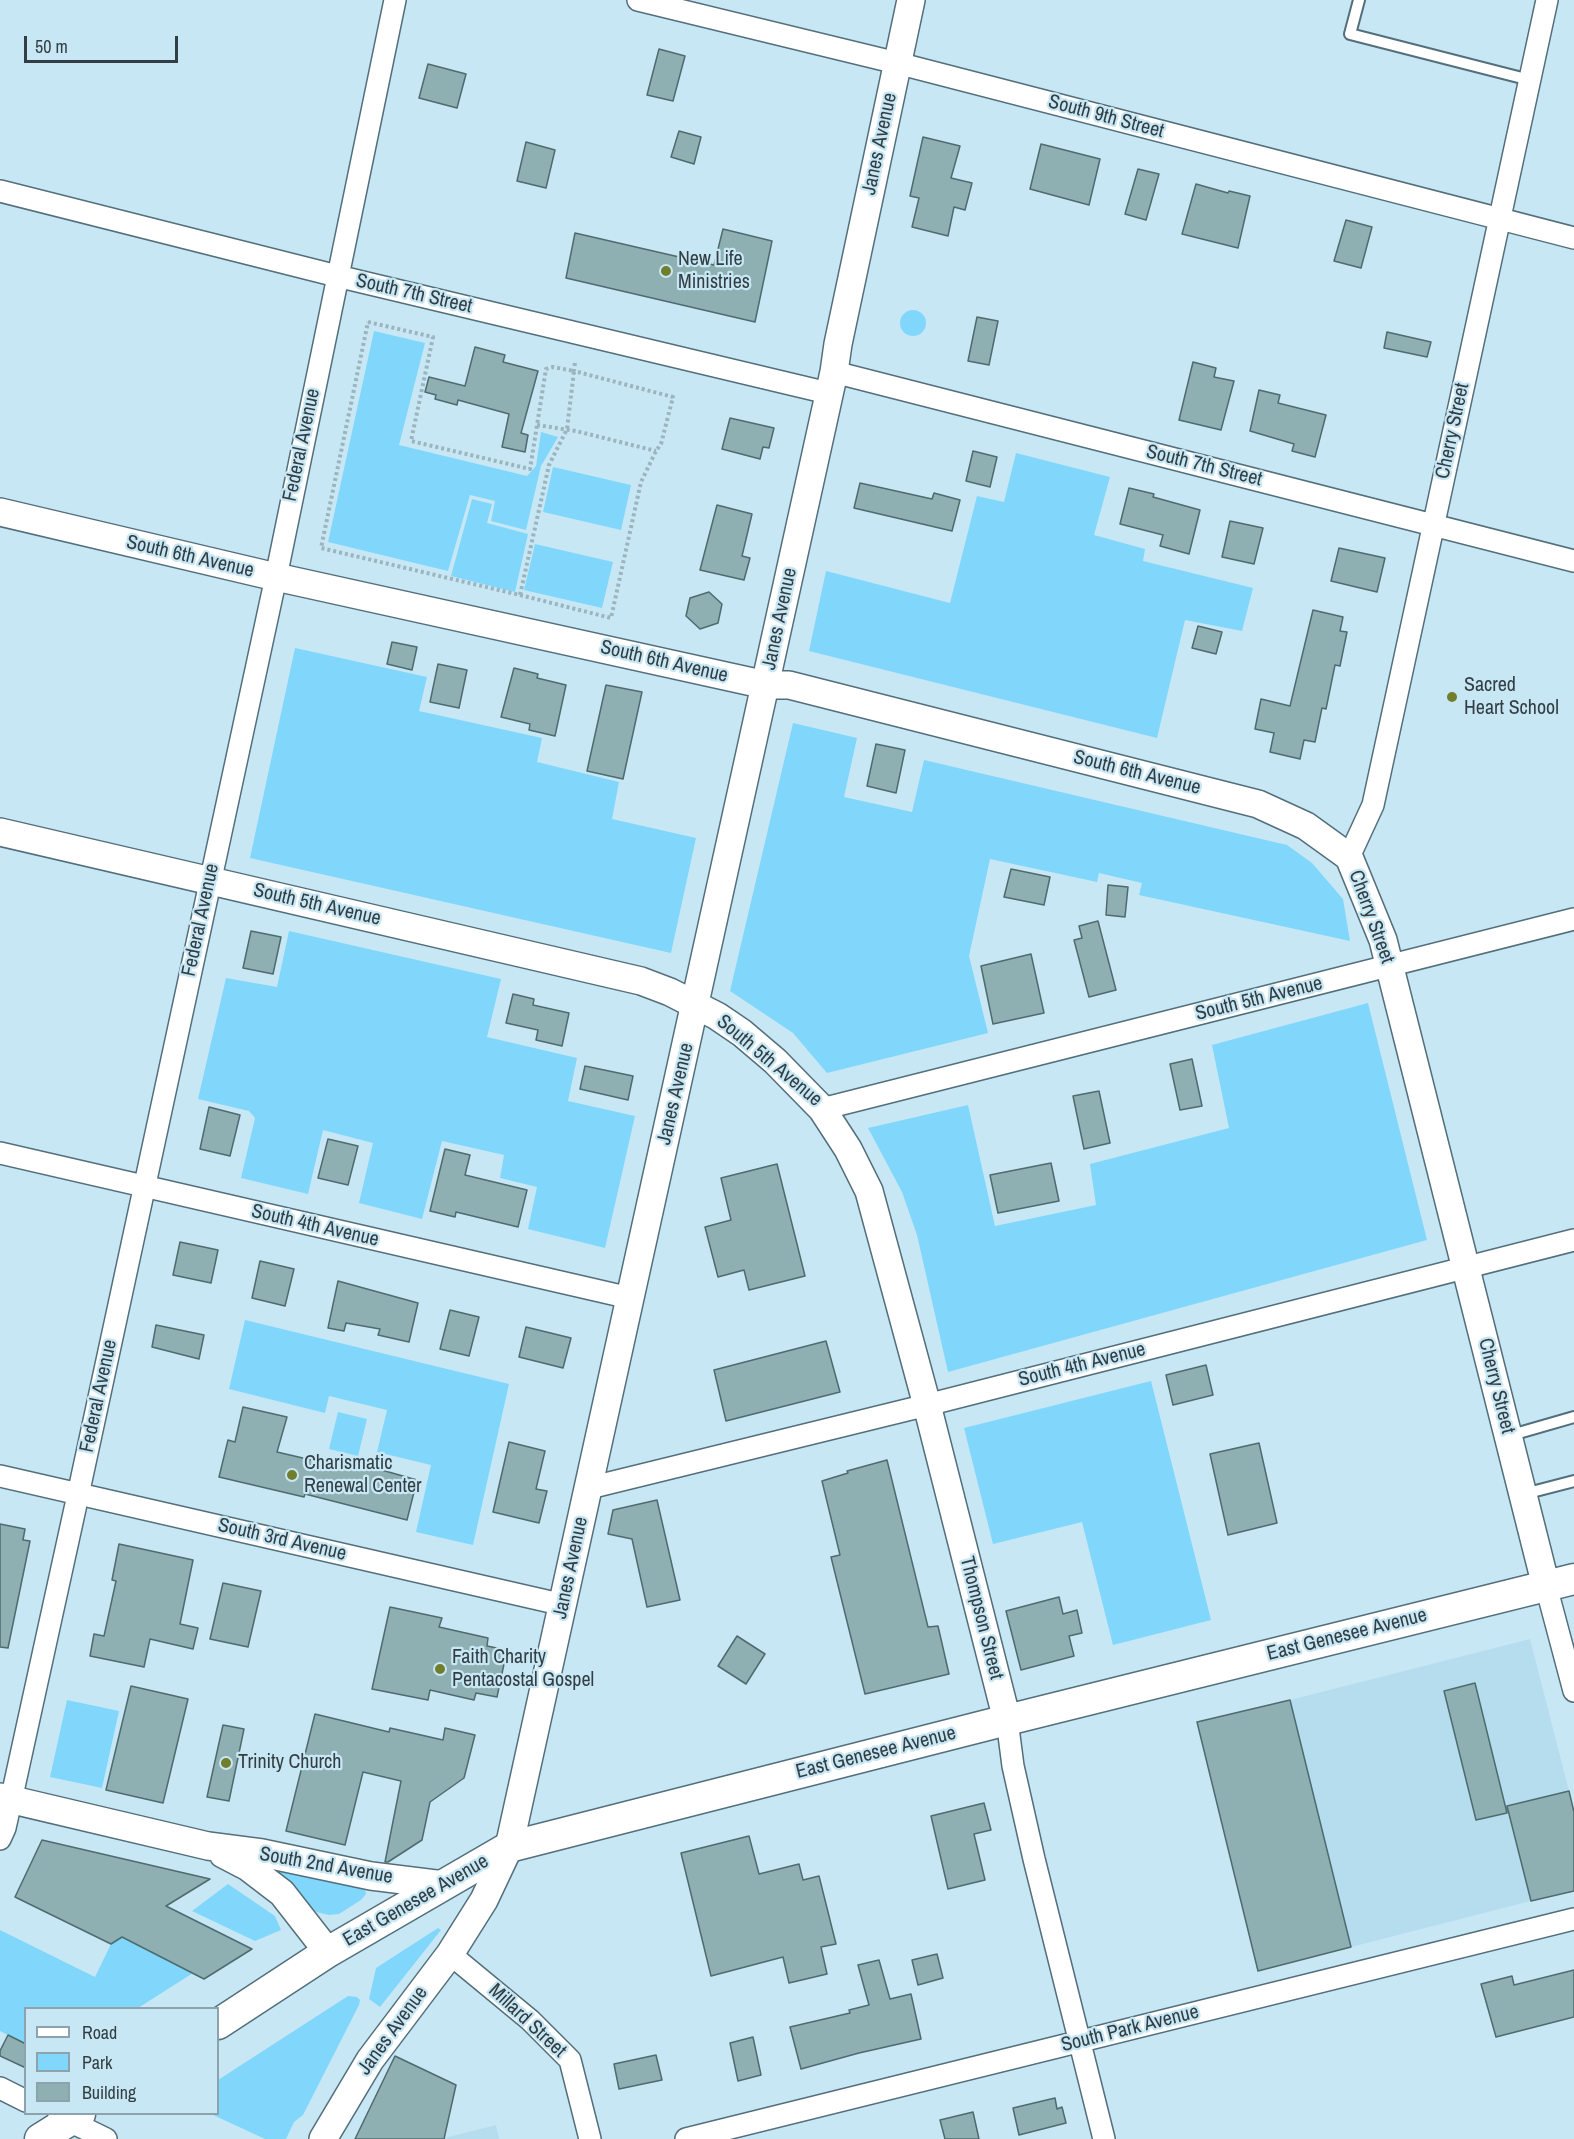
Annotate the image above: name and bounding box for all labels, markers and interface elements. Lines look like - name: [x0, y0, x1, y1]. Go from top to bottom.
- scale bar: [27, 24, 182, 62]
- text: 50 m: [35, 34, 68, 59]
- street label: South 9th Street: [1046, 90, 1166, 144]
- street label: Janes Avenue: [857, 91, 903, 197]
- place label: New Life Ministries: [678, 248, 750, 295]
- marker: New Life Ministries: [659, 264, 673, 278]
- street label: South 7th Street: [354, 269, 474, 319]
- street label: Cherry Street: [1431, 381, 1475, 481]
- street label: Federal Avenue: [278, 386, 326, 504]
- street label: South 7th Street: [1144, 440, 1264, 492]
- street label: South 6th Avenue: [124, 531, 256, 583]
- street label: Janes Avenue: [757, 566, 803, 672]
- street label: South 6th Avenue: [598, 636, 730, 688]
- place label: Sacred Heart School: [1464, 674, 1559, 721]
- marker: Sacred Heart School: [1445, 690, 1459, 704]
- street label: South 6th Avenue: [1071, 746, 1203, 800]
- street label: Federal Avenue: [177, 861, 225, 979]
- street label: Cherry Street: [1343, 867, 1399, 967]
- street label: South 5th Avenue: [251, 879, 383, 931]
- street label: South 5th Avenue: [1193, 972, 1325, 1026]
- street label: South 5th Avenue: [711, 1010, 827, 1112]
- street label: Janes Avenue: [653, 1041, 699, 1147]
- street label: South 4th Avenue: [249, 1200, 381, 1252]
- street label: Cherry Street: [1473, 1336, 1519, 1436]
- street label: Federal Avenue: [75, 1337, 123, 1455]
- street label: South 4th Avenue: [1016, 1338, 1148, 1392]
- place label: Charismatic Renewal Center: [304, 1452, 422, 1499]
- marker: Charismatic Renewal Center: [285, 1468, 299, 1482]
- street label: South 3rd Avenue: [215, 1514, 349, 1566]
- street label: Janes Avenue: [548, 1515, 594, 1621]
- street label: Thompson Street: [954, 1554, 1008, 1682]
- street label: East Genesee Avenue: [1265, 1604, 1429, 1666]
- place label: Faith Charity Pentacostal Gospel: [452, 1646, 594, 1693]
- marker: Faith Charity Pentacostal Gospel: [433, 1662, 447, 1676]
- street label: East Genesee Avenue: [794, 1722, 958, 1784]
- place label: Trinity Church: [238, 1751, 341, 1775]
- marker: Trinity Church: [219, 1756, 233, 1770]
- street label: South 2nd Avenue: [258, 1842, 394, 1890]
- street label: East Genesee Avenue: [339, 1850, 493, 1952]
- street label: Millard Street: [483, 1979, 571, 2063]
- street label: Janes Avenue: [353, 1982, 433, 2080]
- street label: South Park Avenue: [1059, 2000, 1201, 2058]
- legend: [24, 2007, 219, 2115]
- text: Road: [82, 2020, 117, 2045]
- text: Park: [82, 2050, 112, 2075]
- text: Building: [82, 2080, 136, 2105]

